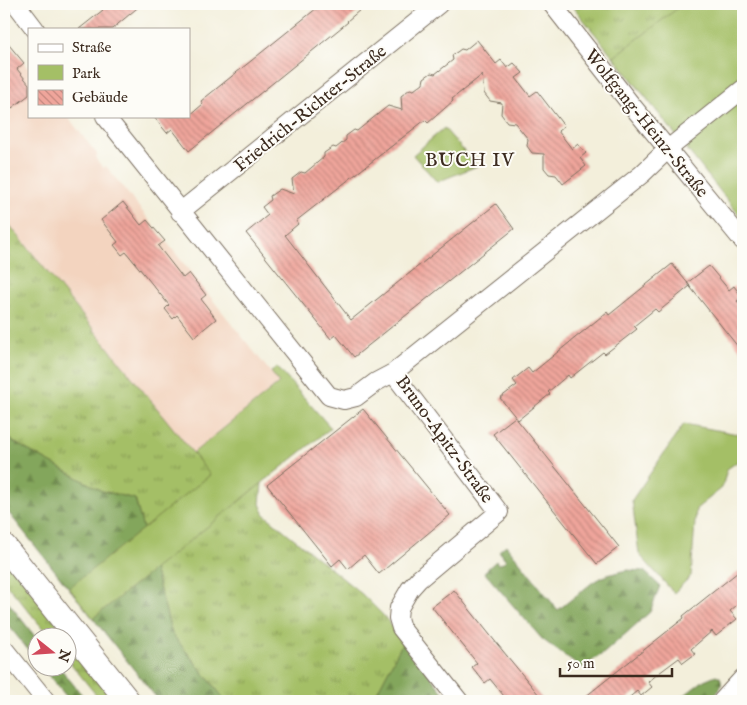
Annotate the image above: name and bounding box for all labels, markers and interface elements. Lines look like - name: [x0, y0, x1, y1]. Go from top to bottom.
- legend: [28, 28, 190, 118]
- text: Straße: [72, 38, 112, 57]
- street label: Friedrich-Richter-Straße: [230, 41, 392, 178]
- street label: Wolfgang-Heinz-Straße: [579, 45, 713, 203]
- text: Park: [72, 64, 102, 83]
- text: Gebäude: [72, 88, 128, 107]
- district label: BUCH IV: [425, 149, 515, 173]
- street label: Bruno-Apitz-Straße: [390, 372, 498, 508]
- north arrow: [28, 628, 78, 678]
- scale bar: [560, 645, 672, 677]
- text: N: [53, 646, 74, 664]
- text: 50 m: [567, 654, 595, 673]

